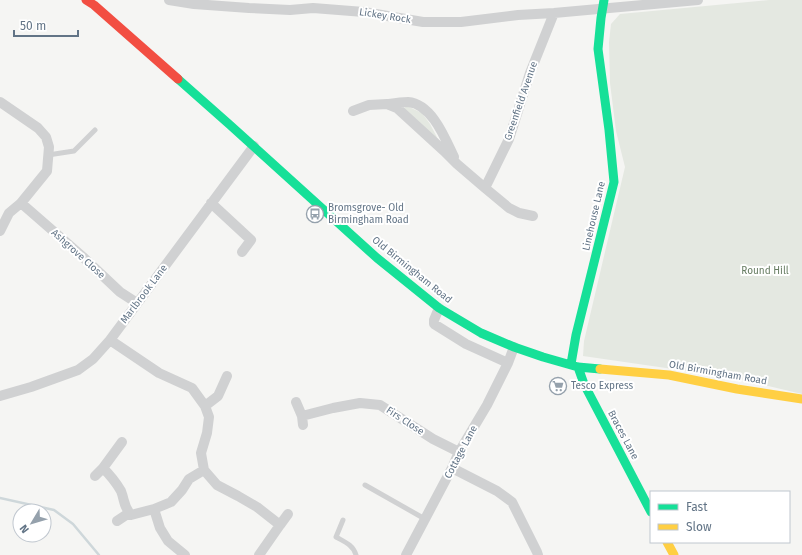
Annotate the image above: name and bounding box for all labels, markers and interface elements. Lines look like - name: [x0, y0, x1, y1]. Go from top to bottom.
- street label: Lickey Rock: [358, 6, 413, 26]
- scale bar: [14, 12, 78, 38]
- text: 50 m: [20, 19, 46, 33]
- street label: Greenfield Avenue: [502, 60, 540, 142]
- street label: Linehouse Lane: [580, 180, 608, 252]
- place label: Bromsgrove- Old Birmingham Road: [328, 202, 409, 226]
- bus stop icon: Bromsgrove- Old Birmingham Road: [305, 204, 325, 224]
- street label: Ashgrove Close: [49, 227, 107, 281]
- street label: Old Birmingham Road: [370, 234, 454, 306]
- street label: Marlbrook Lane: [118, 262, 170, 326]
- park label: Round Hill: [741, 265, 789, 277]
- street label: Old Birmingham Road: [668, 358, 768, 388]
- supermarket icon: Tesco Express: [548, 376, 568, 396]
- place label: Tesco Express: [571, 380, 634, 392]
- street label: Firs Close: [384, 404, 426, 438]
- street label: Braces Lane: [605, 408, 641, 462]
- street label: Cottage Lane: [442, 423, 480, 481]
- legend: [650, 491, 790, 543]
- text: Fast: [686, 500, 708, 514]
- north arrow: [12, 503, 52, 543]
- text: Slow: [686, 520, 712, 534]
- text: N: [17, 522, 32, 536]

